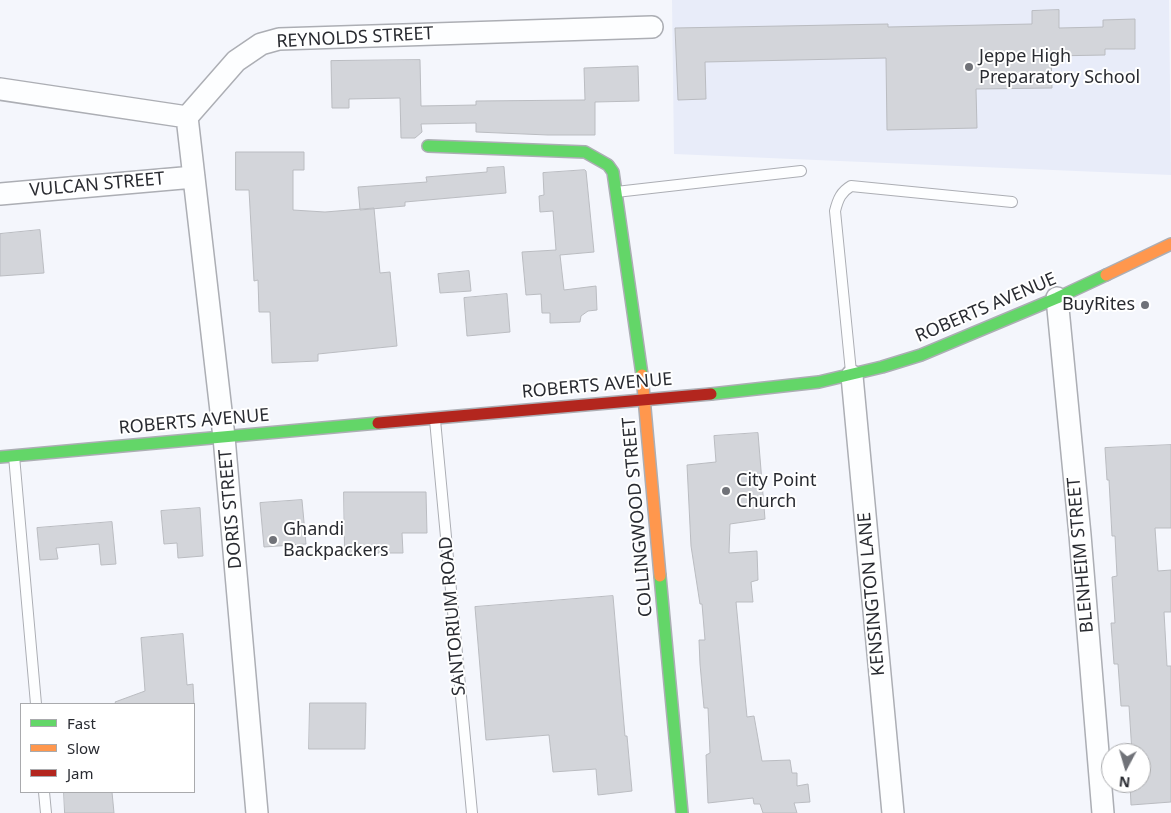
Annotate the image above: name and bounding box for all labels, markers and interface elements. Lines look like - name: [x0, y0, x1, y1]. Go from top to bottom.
- street label: REYNOLDS STREET: [276, 23, 434, 53]
- place label: Jeppe High Preparatory School: [979, 46, 1140, 88]
- marker: Jeppe High Preparatory School: [963, 61, 975, 73]
- street label: VULCAN STREET: [29, 168, 165, 202]
- street label: ROBERTS AVENUE: [912, 269, 1060, 347]
- place label: BuyRites: [1062, 294, 1135, 316]
- marker: BuyRites: [1139, 299, 1151, 311]
- street label: ROBERTS AVENUE: [521, 369, 673, 403]
- street label: ROBERTS AVENUE: [118, 405, 270, 439]
- street label: COLLINGWOOD STREET: [619, 416, 657, 618]
- street label: DORIS STREET: [215, 448, 247, 570]
- place label: City Point Church: [736, 470, 816, 512]
- street label: BLENHEIM STREET: [1063, 476, 1099, 634]
- marker: City Point Church: [720, 485, 732, 497]
- street label: KENSINGTON LANE: [854, 511, 890, 677]
- place label: Ghandi Backpackers: [283, 519, 389, 562]
- marker: Ghandi Backpackers: [267, 534, 279, 546]
- street label: SANTORIUM ROAD: [435, 535, 471, 697]
- legend: [20, 703, 195, 793]
- text: Fast: [67, 713, 96, 733]
- text: Slow: [67, 738, 100, 758]
- north arrow: [1101, 743, 1151, 793]
- text: Jam: [67, 763, 94, 783]
- text: N: [1118, 772, 1131, 792]

